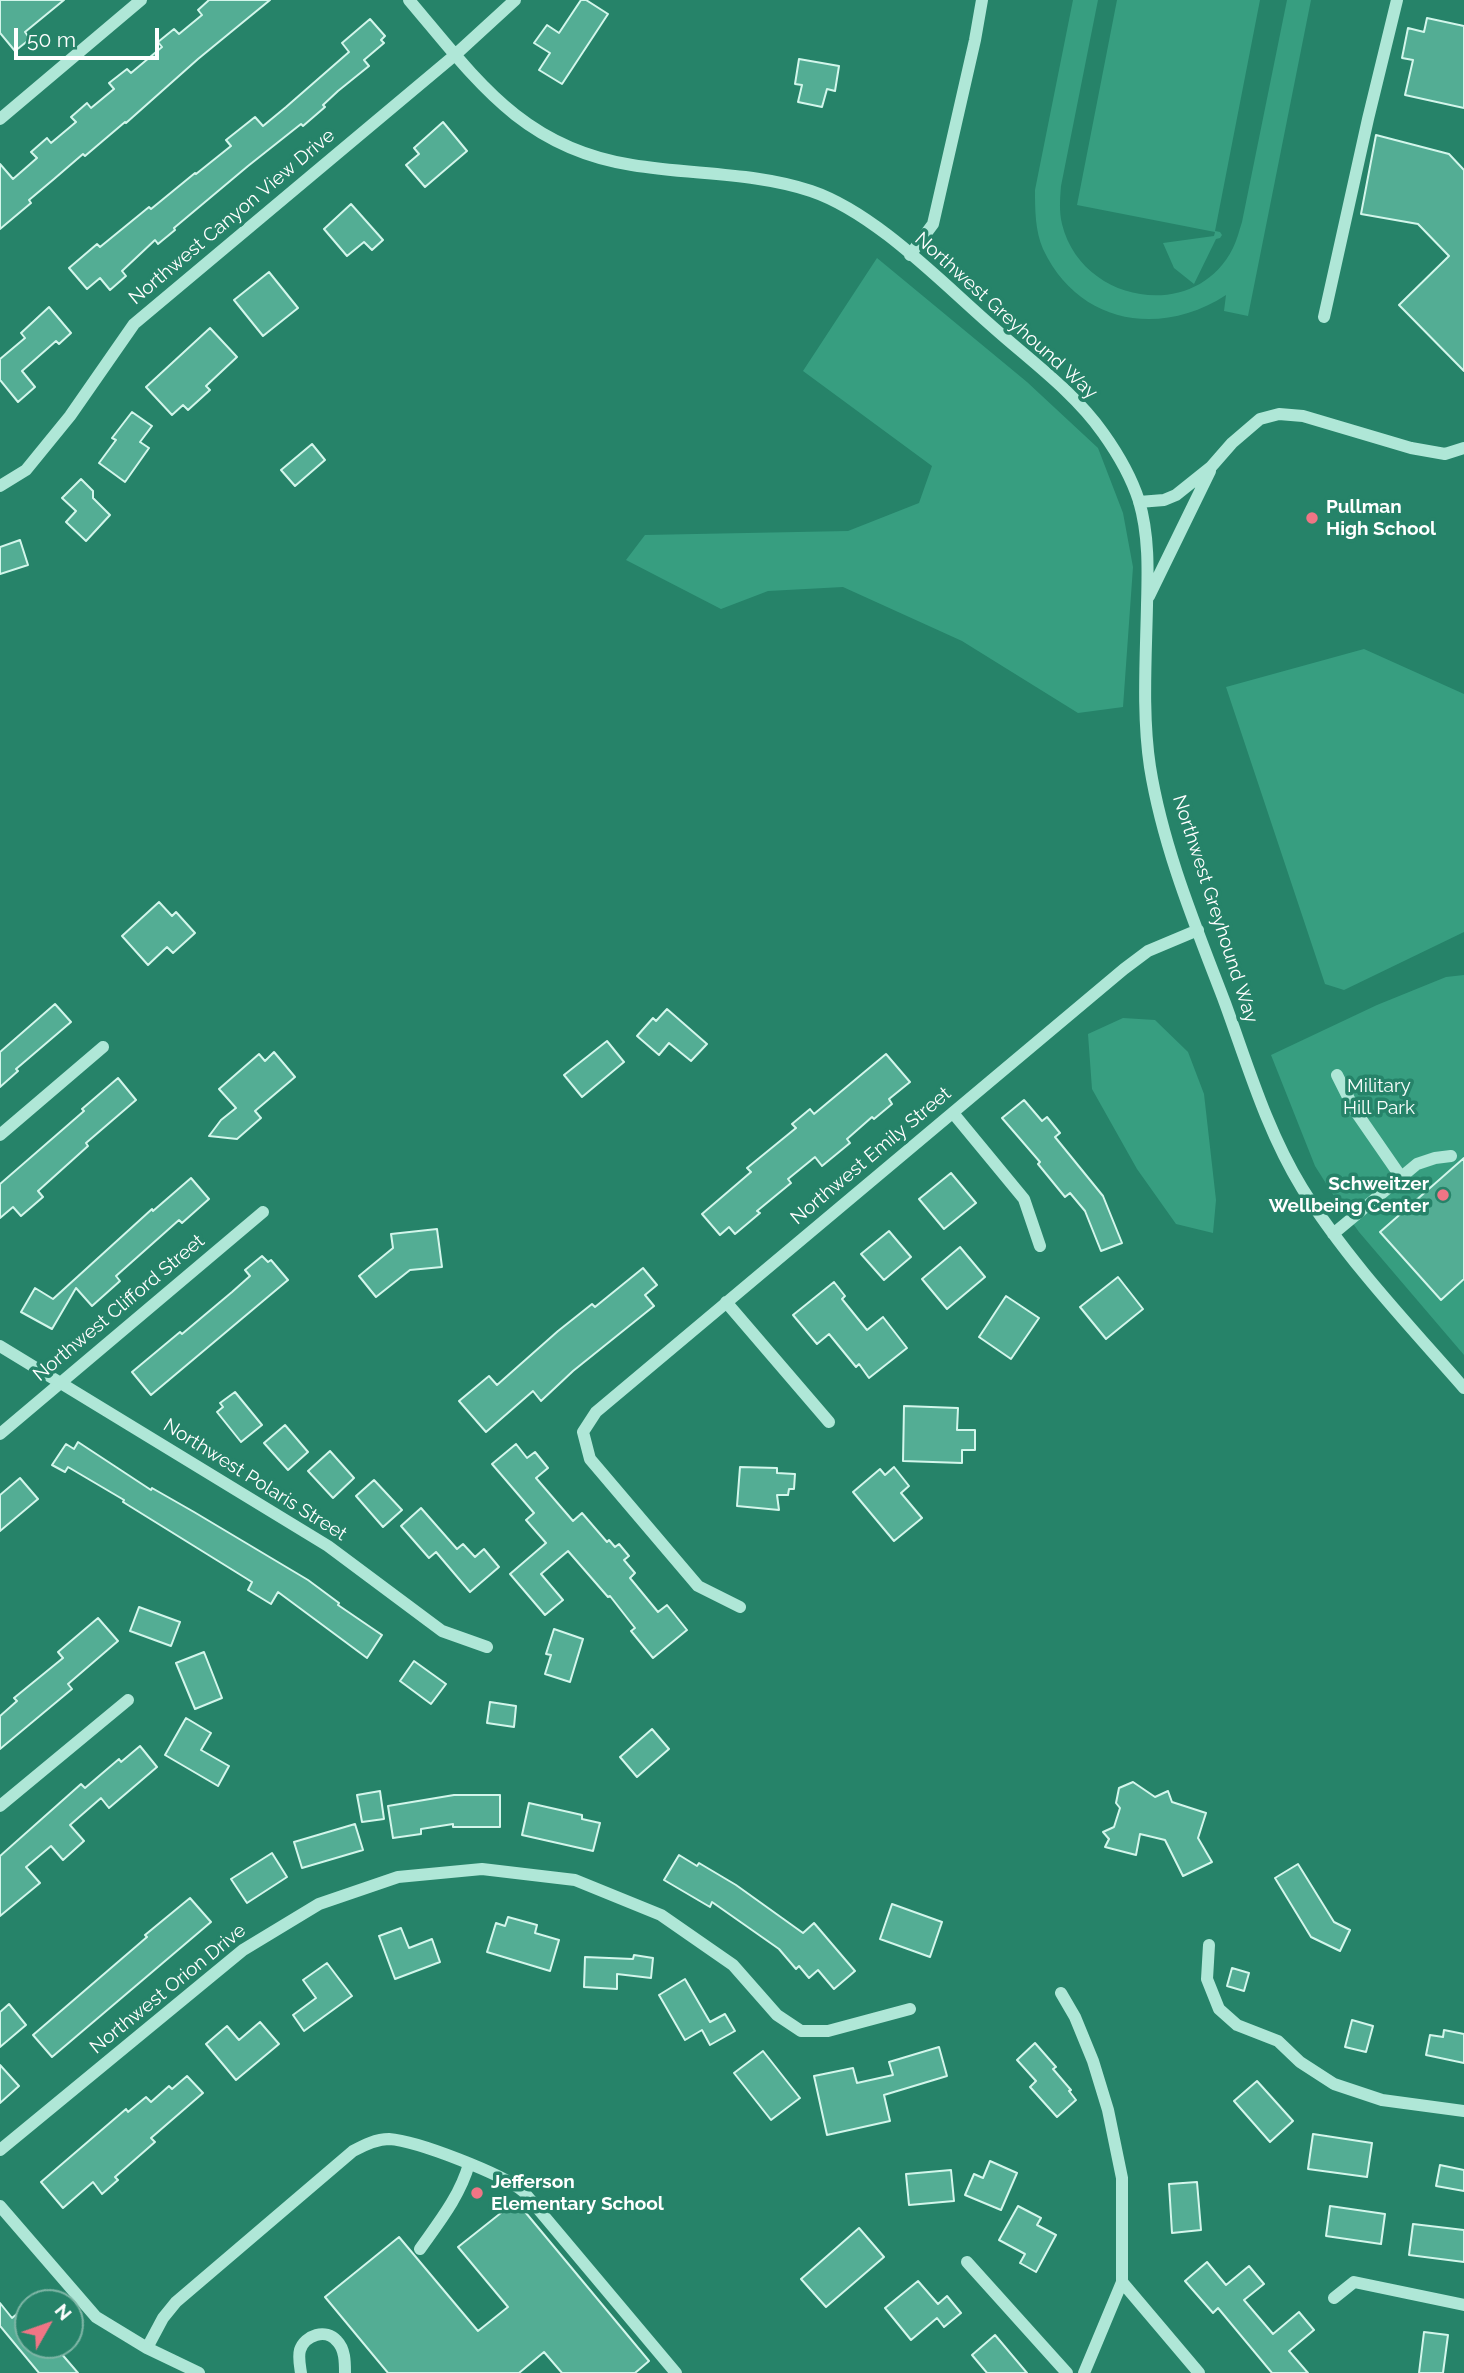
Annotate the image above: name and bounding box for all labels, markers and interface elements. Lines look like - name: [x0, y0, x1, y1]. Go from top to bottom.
- scale bar: [18, 14, 163, 58]
- text: 50 m: [27, 27, 76, 52]
- street label: Northwest Canyon View Drive: [125, 124, 339, 310]
- street label: Northwest Greyhound Way: [910, 228, 1102, 404]
- place label: Pullman High School: [1326, 496, 1436, 540]
- marker: Pullman High School: [1304, 510, 1320, 526]
- street label: Northwest Greyhound Way: [1167, 792, 1263, 1026]
- park label: Military Hill Park: [1343, 1075, 1415, 1119]
- street label: Northwest Emily Street: [786, 1082, 956, 1230]
- place label: Schweitzer Wellbeing Center: [1269, 1173, 1429, 1217]
- marker: Schweitzer Wellbeing Center: [1435, 1187, 1451, 1203]
- street label: Northwest Clifford Street: [29, 1230, 209, 1386]
- street label: Northwest Polaris Street: [159, 1414, 351, 1546]
- street label: Northwest Orion Drive: [85, 1919, 251, 2059]
- place label: Jefferson Elementary School: [491, 2171, 664, 2215]
- marker: Jefferson Elementary School: [469, 2185, 485, 2201]
- north arrow: [14, 2289, 84, 2359]
- text: N: [50, 2299, 77, 2324]

